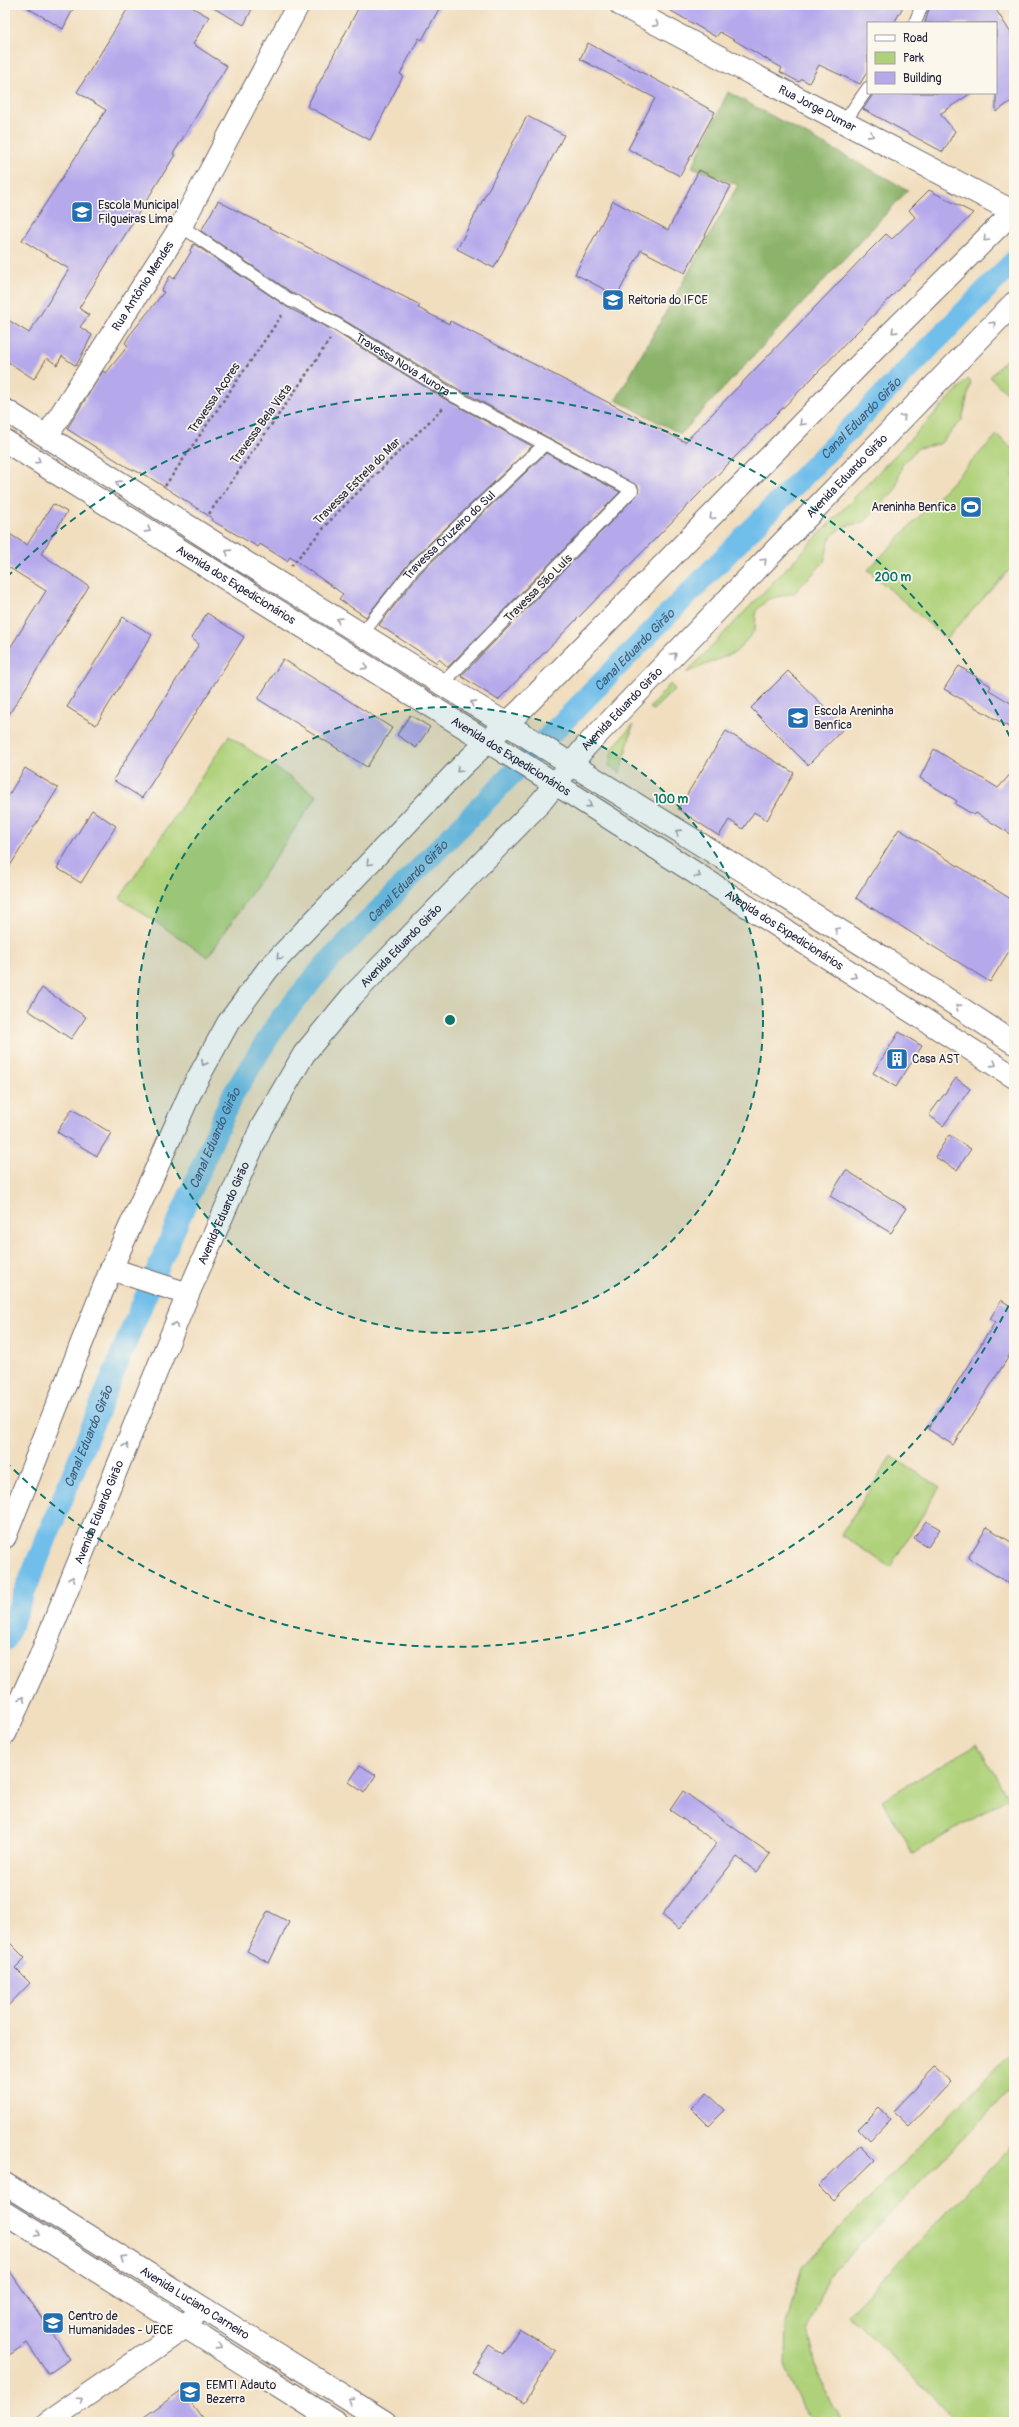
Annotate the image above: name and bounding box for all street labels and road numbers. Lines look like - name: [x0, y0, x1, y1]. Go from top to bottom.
- street label: Rua Jorge Dumar: [776, 82, 859, 136]
- street label: Rua Antônio Mendes: [109, 238, 178, 334]
- street label: Travessa Nova Aurora: [352, 330, 453, 400]
- street label: Travessa Açores: [185, 360, 244, 437]
- street label: Travessa Bela Vista: [227, 381, 296, 467]
- street label: Avenida Eduardo Girão: [803, 431, 892, 521]
- street label: Travessa Estrela do Mar: [311, 434, 405, 528]
- street label: Travessa Cruzeiro do Sul: [400, 488, 499, 583]
- street label: Avenida dos Expedicionários: [173, 542, 299, 628]
- street label: Travessa São Luís: [501, 551, 576, 626]
- street label: Avenida Eduardo Girão: [578, 664, 666, 754]
- street label: Avenida dos Expedicionários: [448, 714, 574, 800]
- street label: Avenida dos Expedicionários: [722, 887, 847, 974]
- street label: Avenida Eduardo Girão: [357, 901, 446, 991]
- street label: Avenida Eduardo Girão: [195, 1159, 253, 1267]
- street label: Avenida Eduardo Girão: [72, 1458, 128, 1566]
- street label: Avenida Luciano Carneiro: [137, 2263, 253, 2343]

